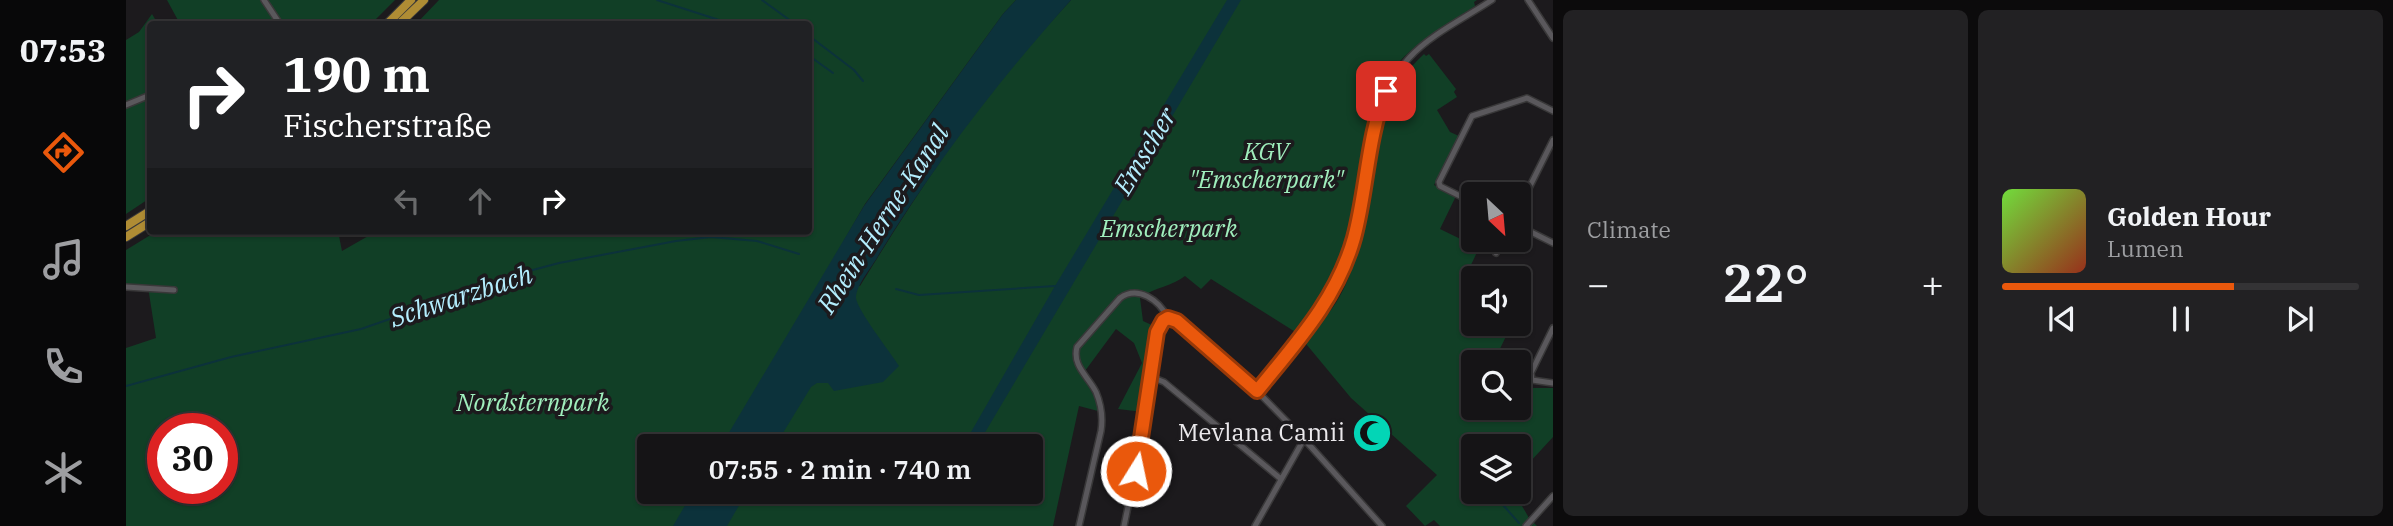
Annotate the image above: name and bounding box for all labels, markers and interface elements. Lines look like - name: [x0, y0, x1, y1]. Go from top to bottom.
- text: 07:53: [20, 29, 106, 71]
- text: 190 m: [283, 42, 430, 105]
- icon: right: [168, 49, 259, 140]
- pin: [1356, 61, 1416, 121]
- icon: arrive: [1367, 72, 1405, 110]
- water label: Emscher: [1105, 100, 1184, 201]
- text: Fischerstraße: [283, 104, 492, 146]
- water label: Rhein-Herne-Kanal: [808, 117, 956, 320]
- icon: directions: [39, 128, 88, 177]
- park label: KGV "Emscherpark": [1189, 135, 1345, 195]
- icon: left: [388, 182, 426, 220]
- icon: ahead: [461, 182, 499, 220]
- icon: right: [534, 182, 572, 220]
- north arrow: [1461, 182, 1531, 252]
- map controls: [1461, 182, 1531, 504]
- text: Golden Hour: [2107, 199, 2271, 233]
- park label: Emscherpark: [1099, 212, 1238, 244]
- text: Climate: [1587, 214, 1671, 244]
- text: Lumen: [2107, 233, 2184, 263]
- icon: music: [39, 235, 88, 284]
- text: 22°: [1722, 249, 1809, 316]
- water label: Schwarzbach: [384, 256, 537, 334]
- text: −: [1587, 259, 1610, 308]
- text: +: [1921, 259, 1944, 308]
- button: sound: [1461, 266, 1531, 336]
- icon: previous: [2043, 300, 2081, 338]
- icon: pause: [2162, 300, 2200, 338]
- icon: next: [2281, 300, 2319, 338]
- icon: phone: [39, 342, 88, 391]
- button: search: [1461, 350, 1531, 420]
- park label: Nordsternpark: [456, 386, 610, 418]
- mosque icon: Mevlana Camii: [1351, 412, 1393, 454]
- speed limit sign: 30: [147, 413, 238, 504]
- place label: Mevlana Camii: [1178, 416, 1345, 448]
- position arrow: [1099, 434, 1173, 508]
- button: layers: [1461, 434, 1531, 504]
- icon: climate: [39, 448, 88, 497]
- text: 07:55 · 2 min · 740 m: [709, 452, 971, 486]

